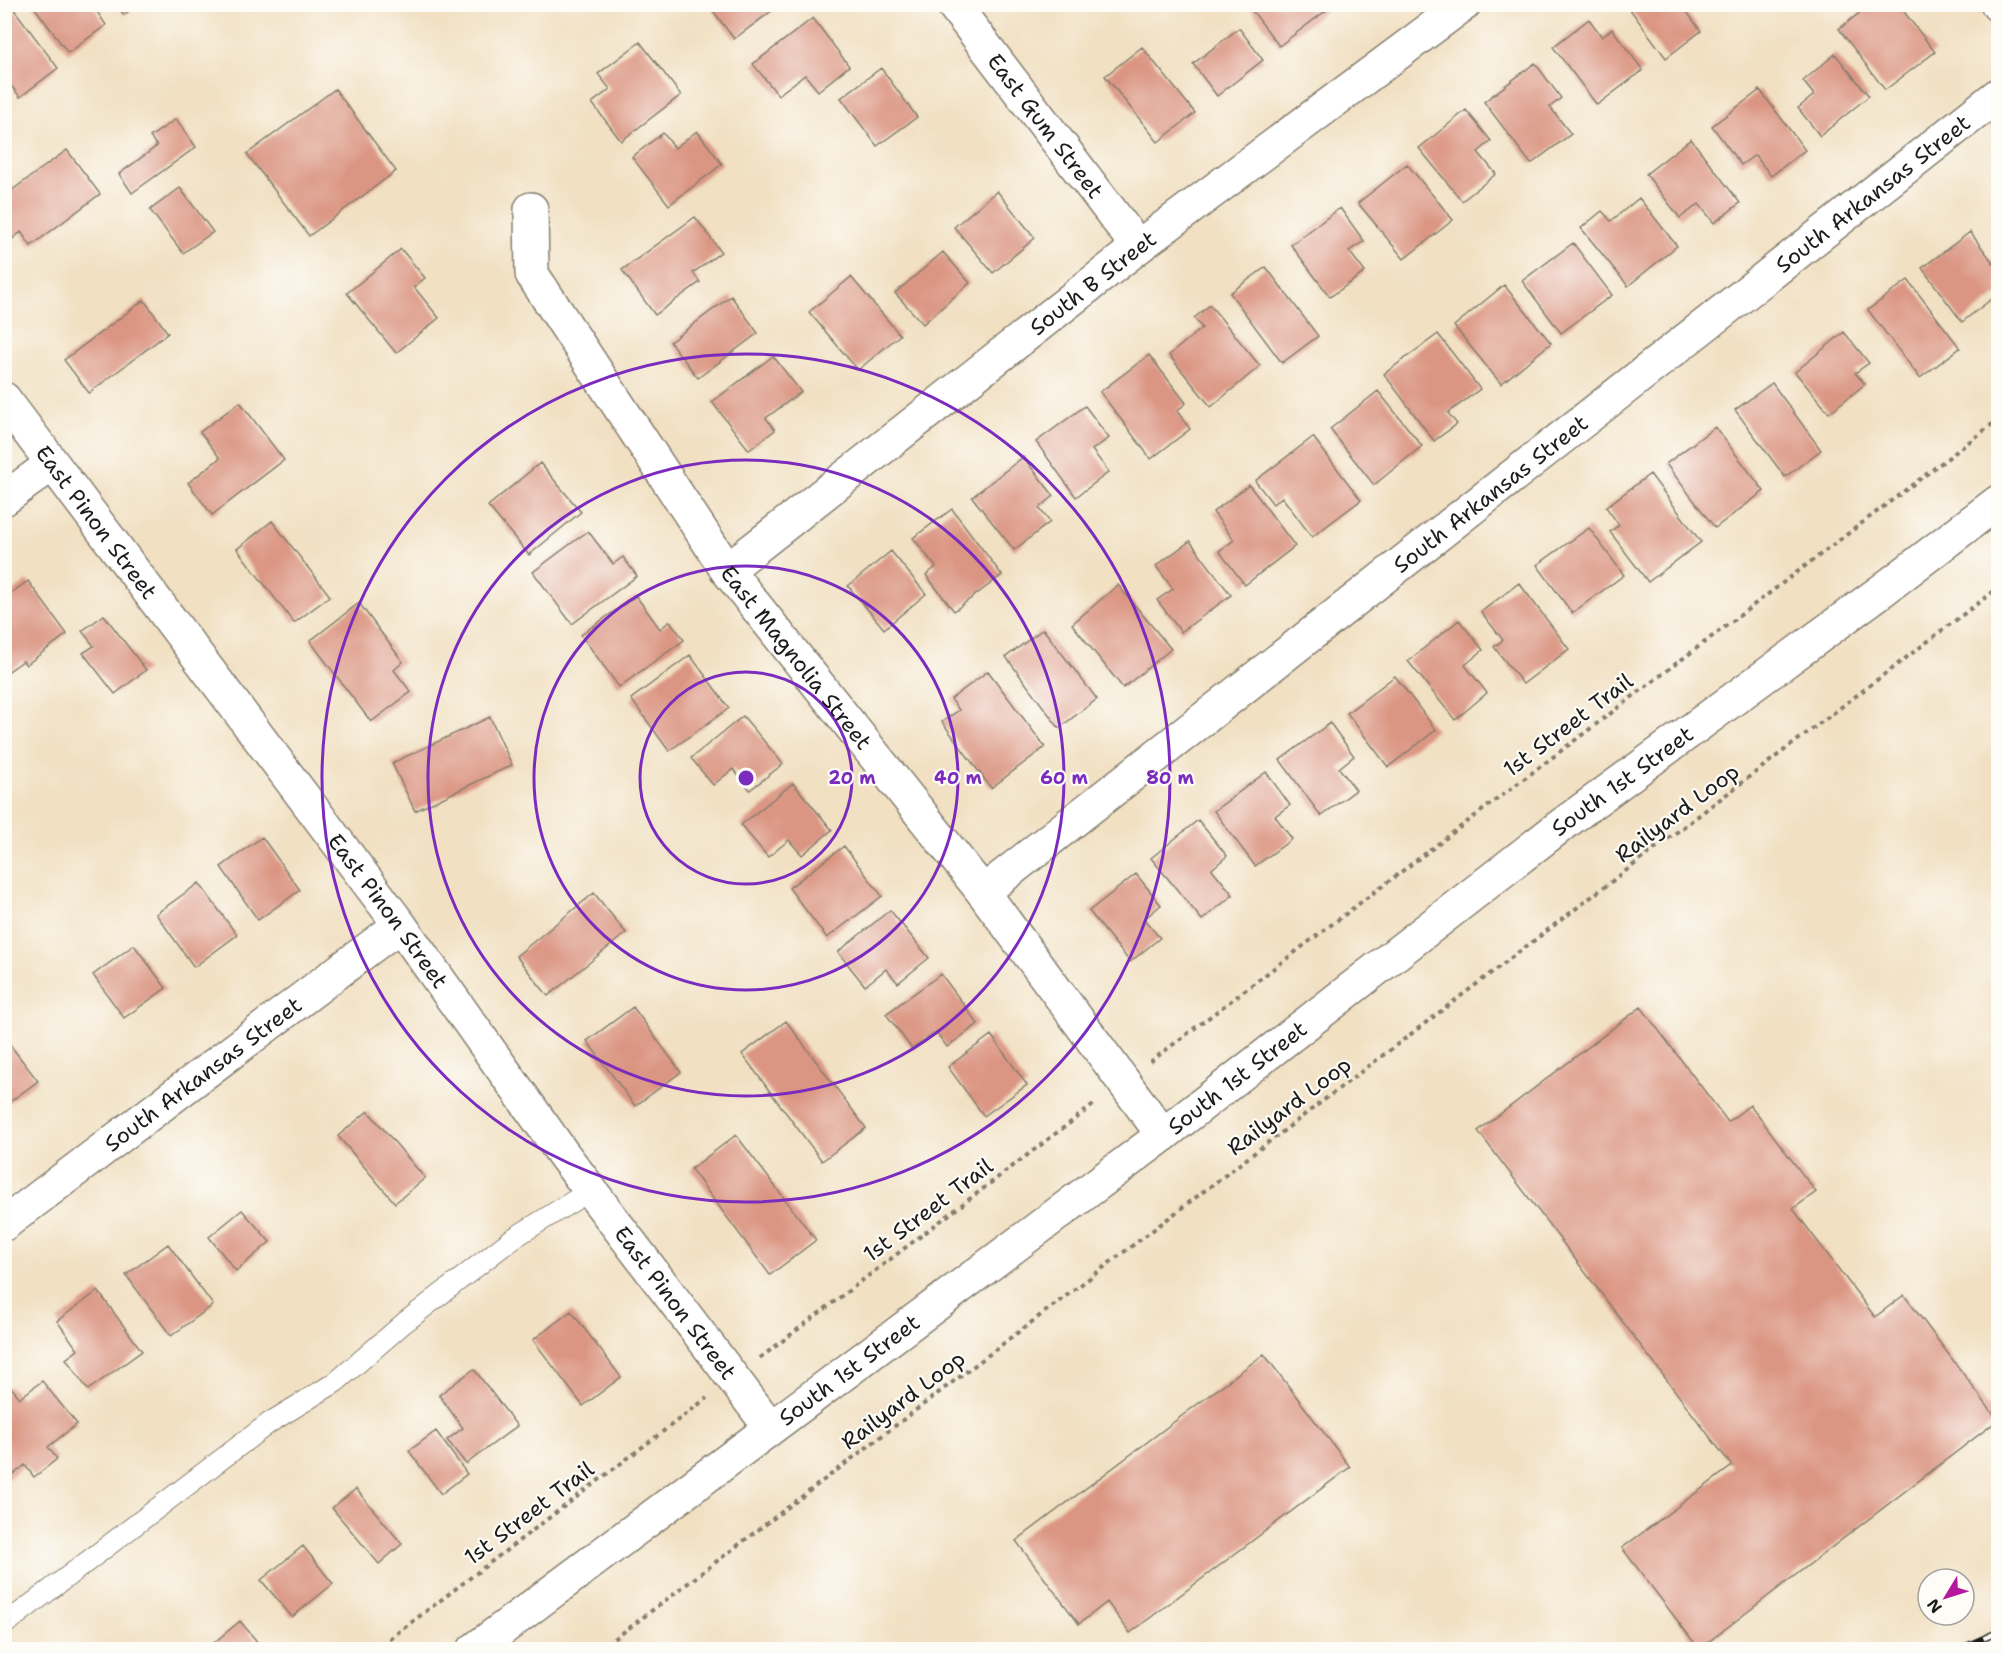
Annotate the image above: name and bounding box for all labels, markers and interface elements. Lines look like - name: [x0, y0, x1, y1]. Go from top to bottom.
- street label: East Gum Street: [981, 47, 1110, 204]
- street label: South Arkansas Street: [1769, 108, 1976, 279]
- street label: South B Street: [1023, 224, 1162, 342]
- street label: South Arkansas Street: [1387, 408, 1594, 579]
- street label: East Pinon Street: [29, 439, 164, 605]
- street label: East Magnolia Street: [714, 559, 879, 755]
- street label: 1st Street Trail: [1497, 667, 1639, 783]
- street label: South 1st Street: [1545, 719, 1699, 842]
- street label: Railyard Loop: [1609, 757, 1745, 869]
- text: 20 m: [828, 766, 876, 790]
- text: 40 m: [934, 766, 982, 790]
- text: 60 m: [1040, 766, 1088, 790]
- text: 80 m: [1146, 766, 1194, 790]
- centre of rings: [736, 768, 756, 788]
- street label: East Pinon Street: [322, 827, 455, 994]
- street label: South Arkansas Street: [98, 990, 307, 1158]
- street label: South 1st Street: [1161, 1014, 1313, 1141]
- street label: Railyard Loop: [1221, 1050, 1357, 1162]
- street label: 1st Street Trail: [857, 1152, 999, 1268]
- street label: East Pinon Street: [608, 1220, 743, 1385]
- street label: South 1st Street: [772, 1308, 925, 1432]
- street label: Railyard Loop: [835, 1344, 971, 1456]
- street label: 1st Street Trail: [458, 1455, 600, 1571]
- north arrow: [1916, 1567, 1976, 1627]
- text: N: [1922, 1594, 1947, 1617]

